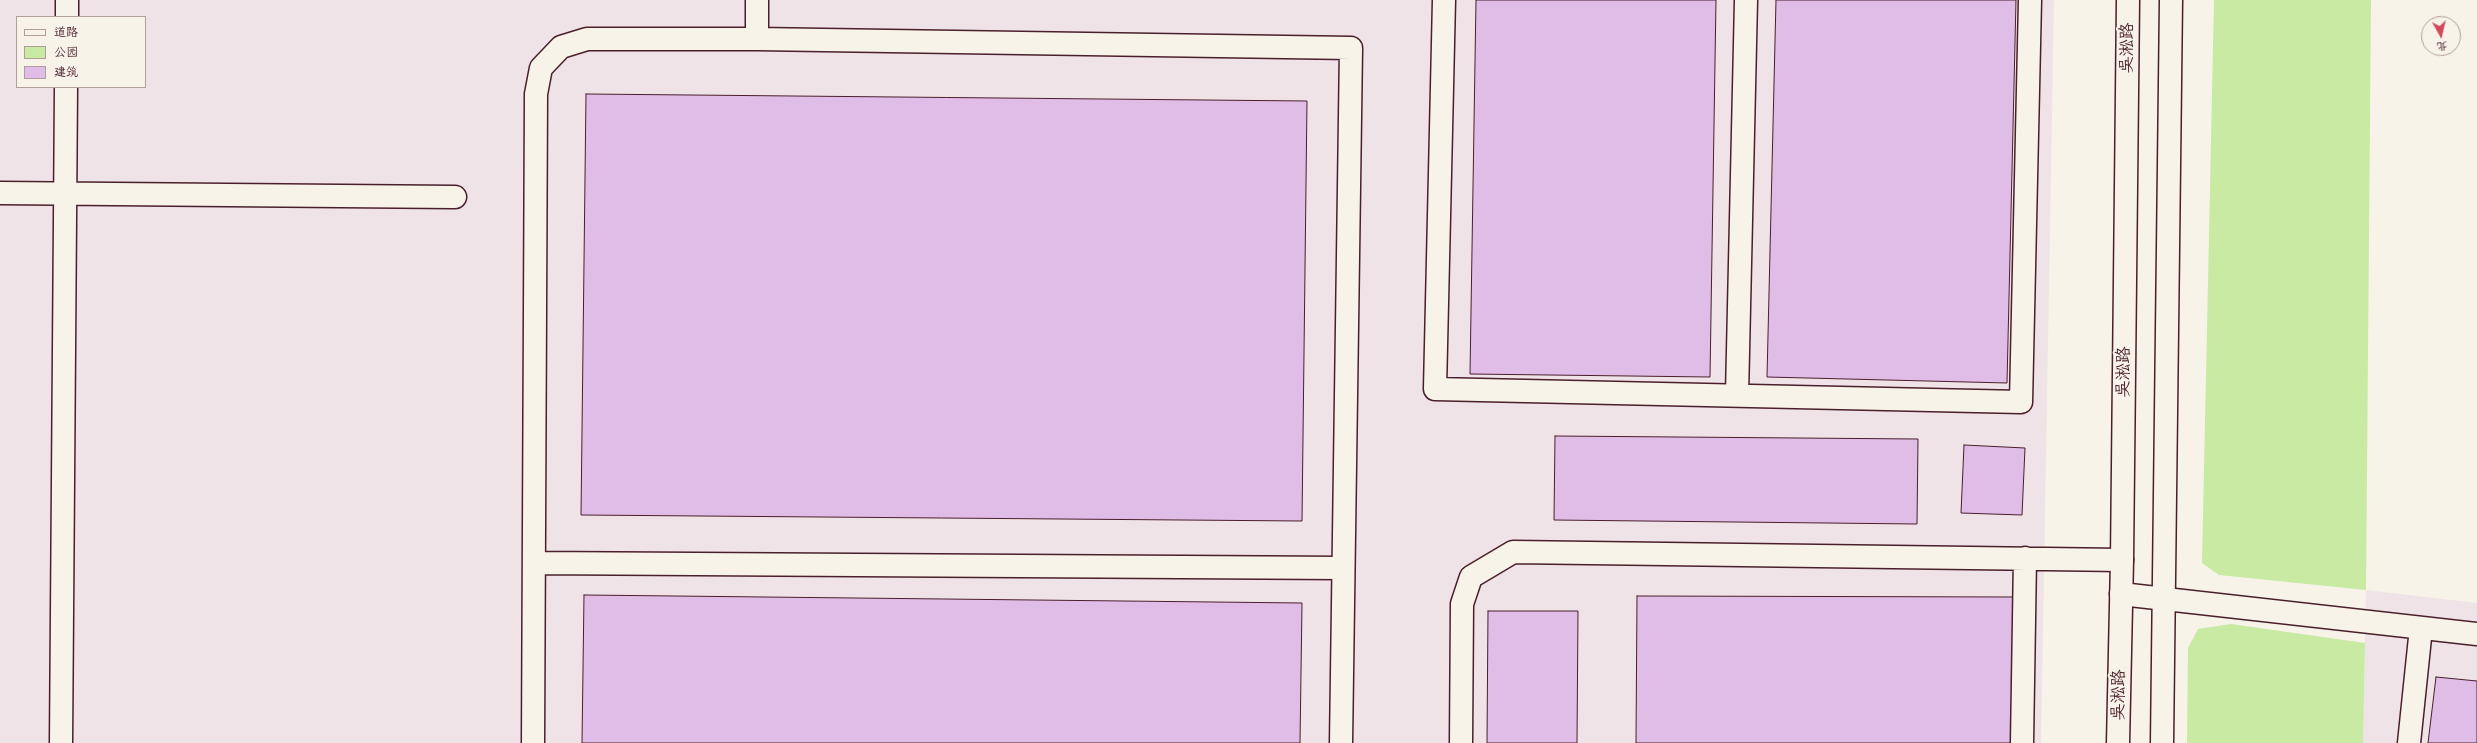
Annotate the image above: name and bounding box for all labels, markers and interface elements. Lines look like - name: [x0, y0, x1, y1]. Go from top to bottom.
- legend: [16, 16, 146, 88]
- north arrow: [2421, 16, 2461, 56]
- street label: 吴淞路: [2118, 23, 2138, 73]
- text: 道路: [54, 24, 78, 40]
- text: 北: [2436, 39, 2449, 55]
- text: 公园: [54, 44, 78, 60]
- text: 建筑: [54, 64, 78, 80]
- street label: 吴淞路: [2113, 346, 2135, 398]
- street label: 吴淞路: [2108, 669, 2130, 721]

